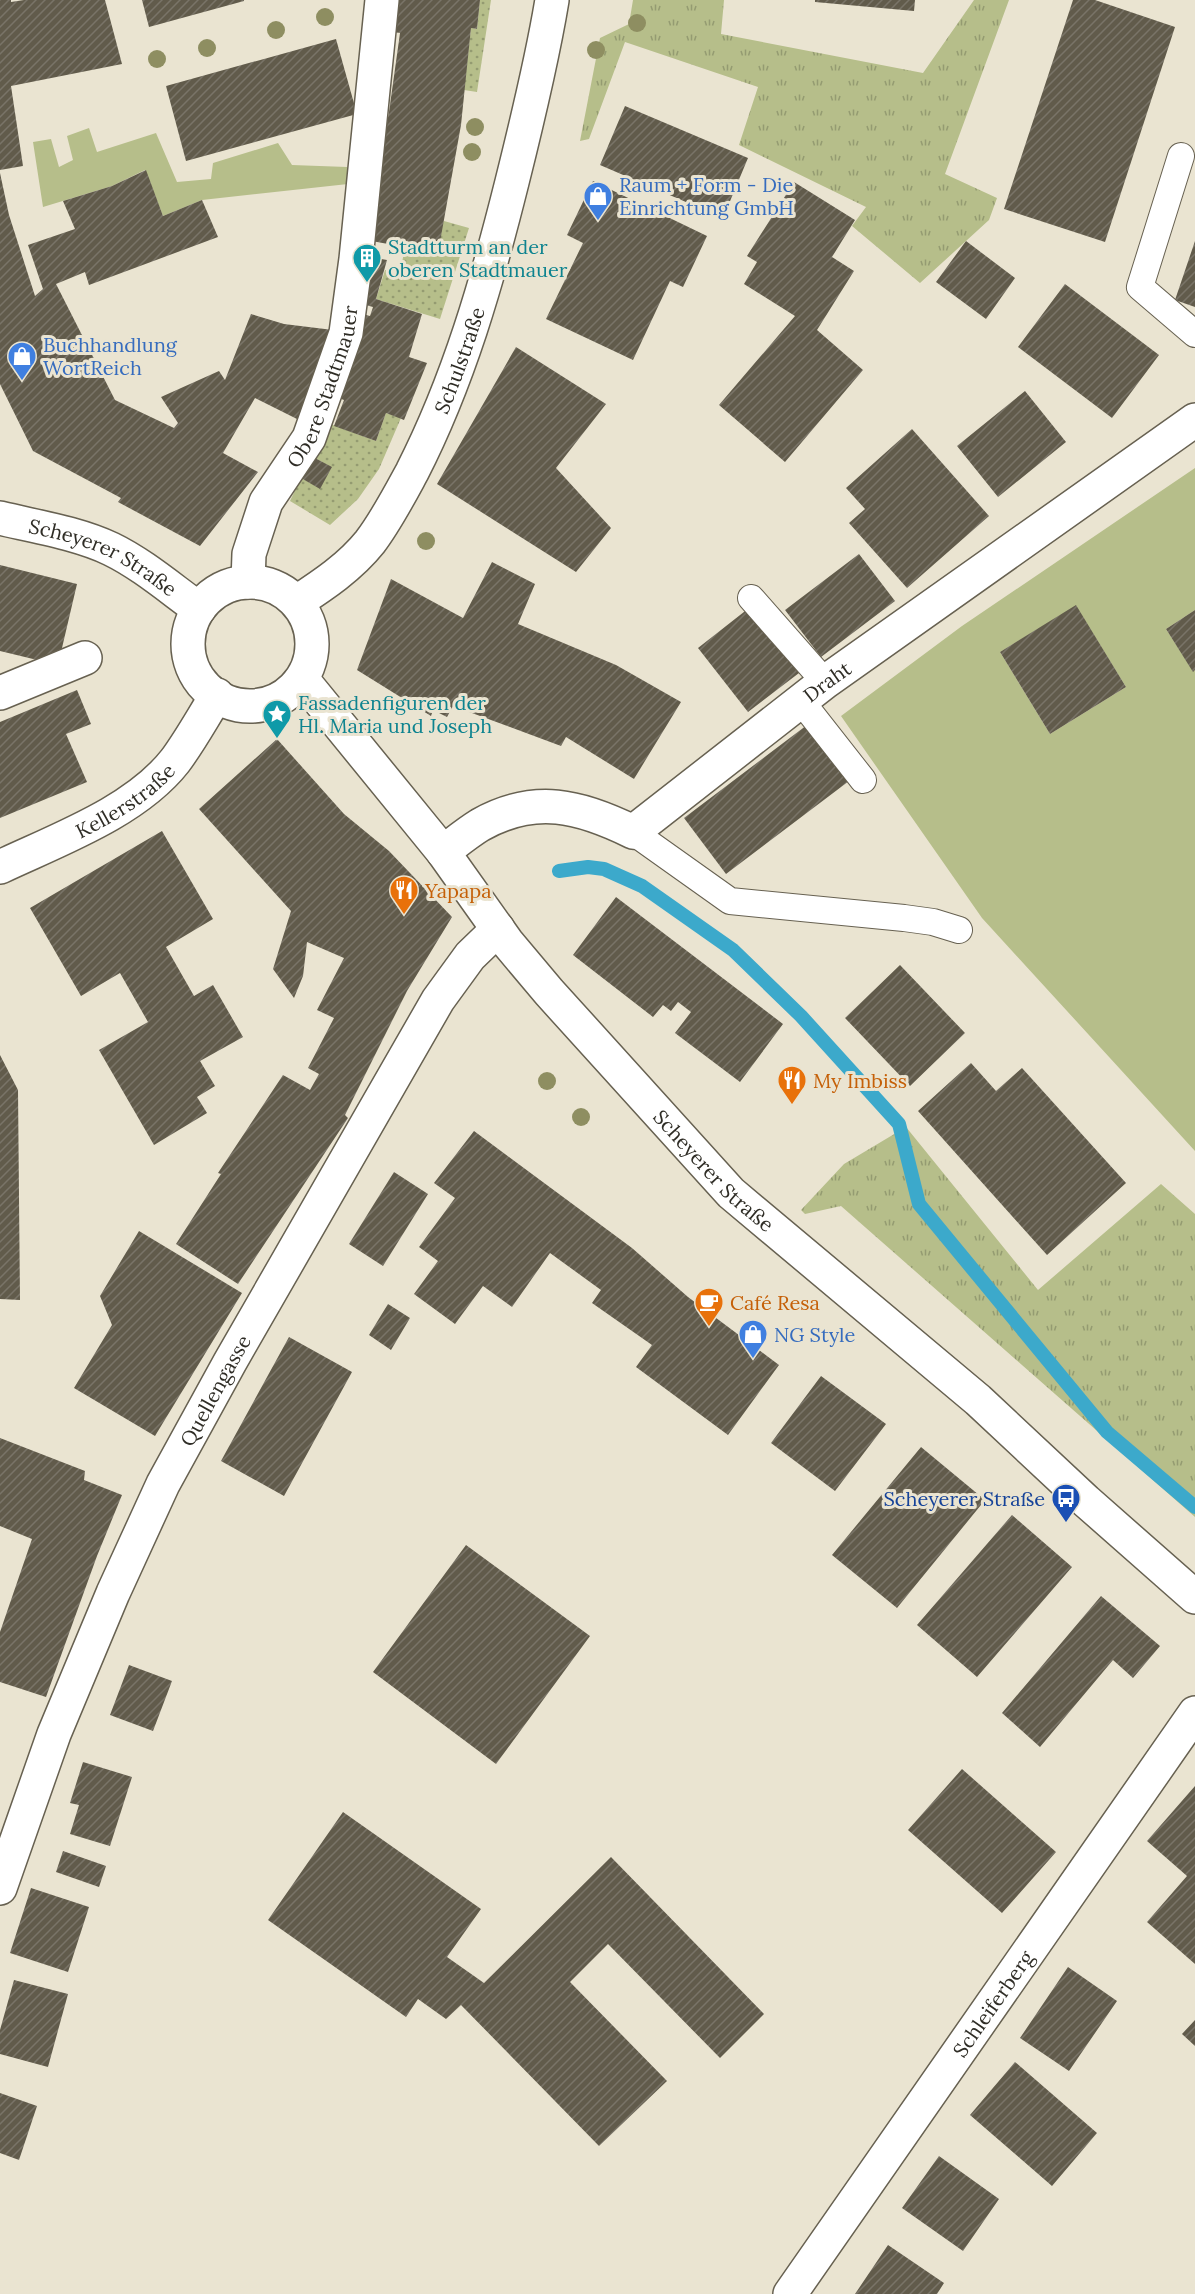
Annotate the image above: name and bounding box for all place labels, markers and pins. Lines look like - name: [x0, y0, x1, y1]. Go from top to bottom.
- place label: Raum + Form - Die Einrichtung GmbH: [619, 172, 794, 220]
- shop icon: Raum + Form - Die Einrichtung GmbH: [582, 180, 614, 222]
- place label: Stadtturm an der oberen Stadtmauer: [388, 234, 568, 282]
- building icon: Stadtturm an der oberen Stadtmauer: [351, 242, 383, 284]
- place label: Buchhandlung WortReich: [43, 332, 178, 380]
- shop icon: Buchhandlung WortReich: [6, 340, 38, 382]
- place label: Fassadenfiguren der Hl. Maria und Joseph: [298, 690, 492, 738]
- place icon: Fassadenfiguren der Hl. Maria und Joseph: [261, 698, 293, 740]
- restaurant icon: Yapapa: [388, 874, 420, 916]
- place label: Yapapa: [424, 878, 492, 903]
- restaurant icon: My Imbiss: [776, 1064, 808, 1106]
- place label: My Imbiss: [813, 1068, 907, 1093]
- cafe icon: Café Resa: [693, 1286, 725, 1328]
- place label: Café Resa: [730, 1290, 820, 1315]
- shop icon: NG Style: [737, 1318, 769, 1360]
- place label: NG Style: [774, 1322, 856, 1347]
- bus stop icon: Scheyerer Straße: [1050, 1482, 1082, 1524]
- place label: Scheyerer Straße: [884, 1486, 1045, 1511]

